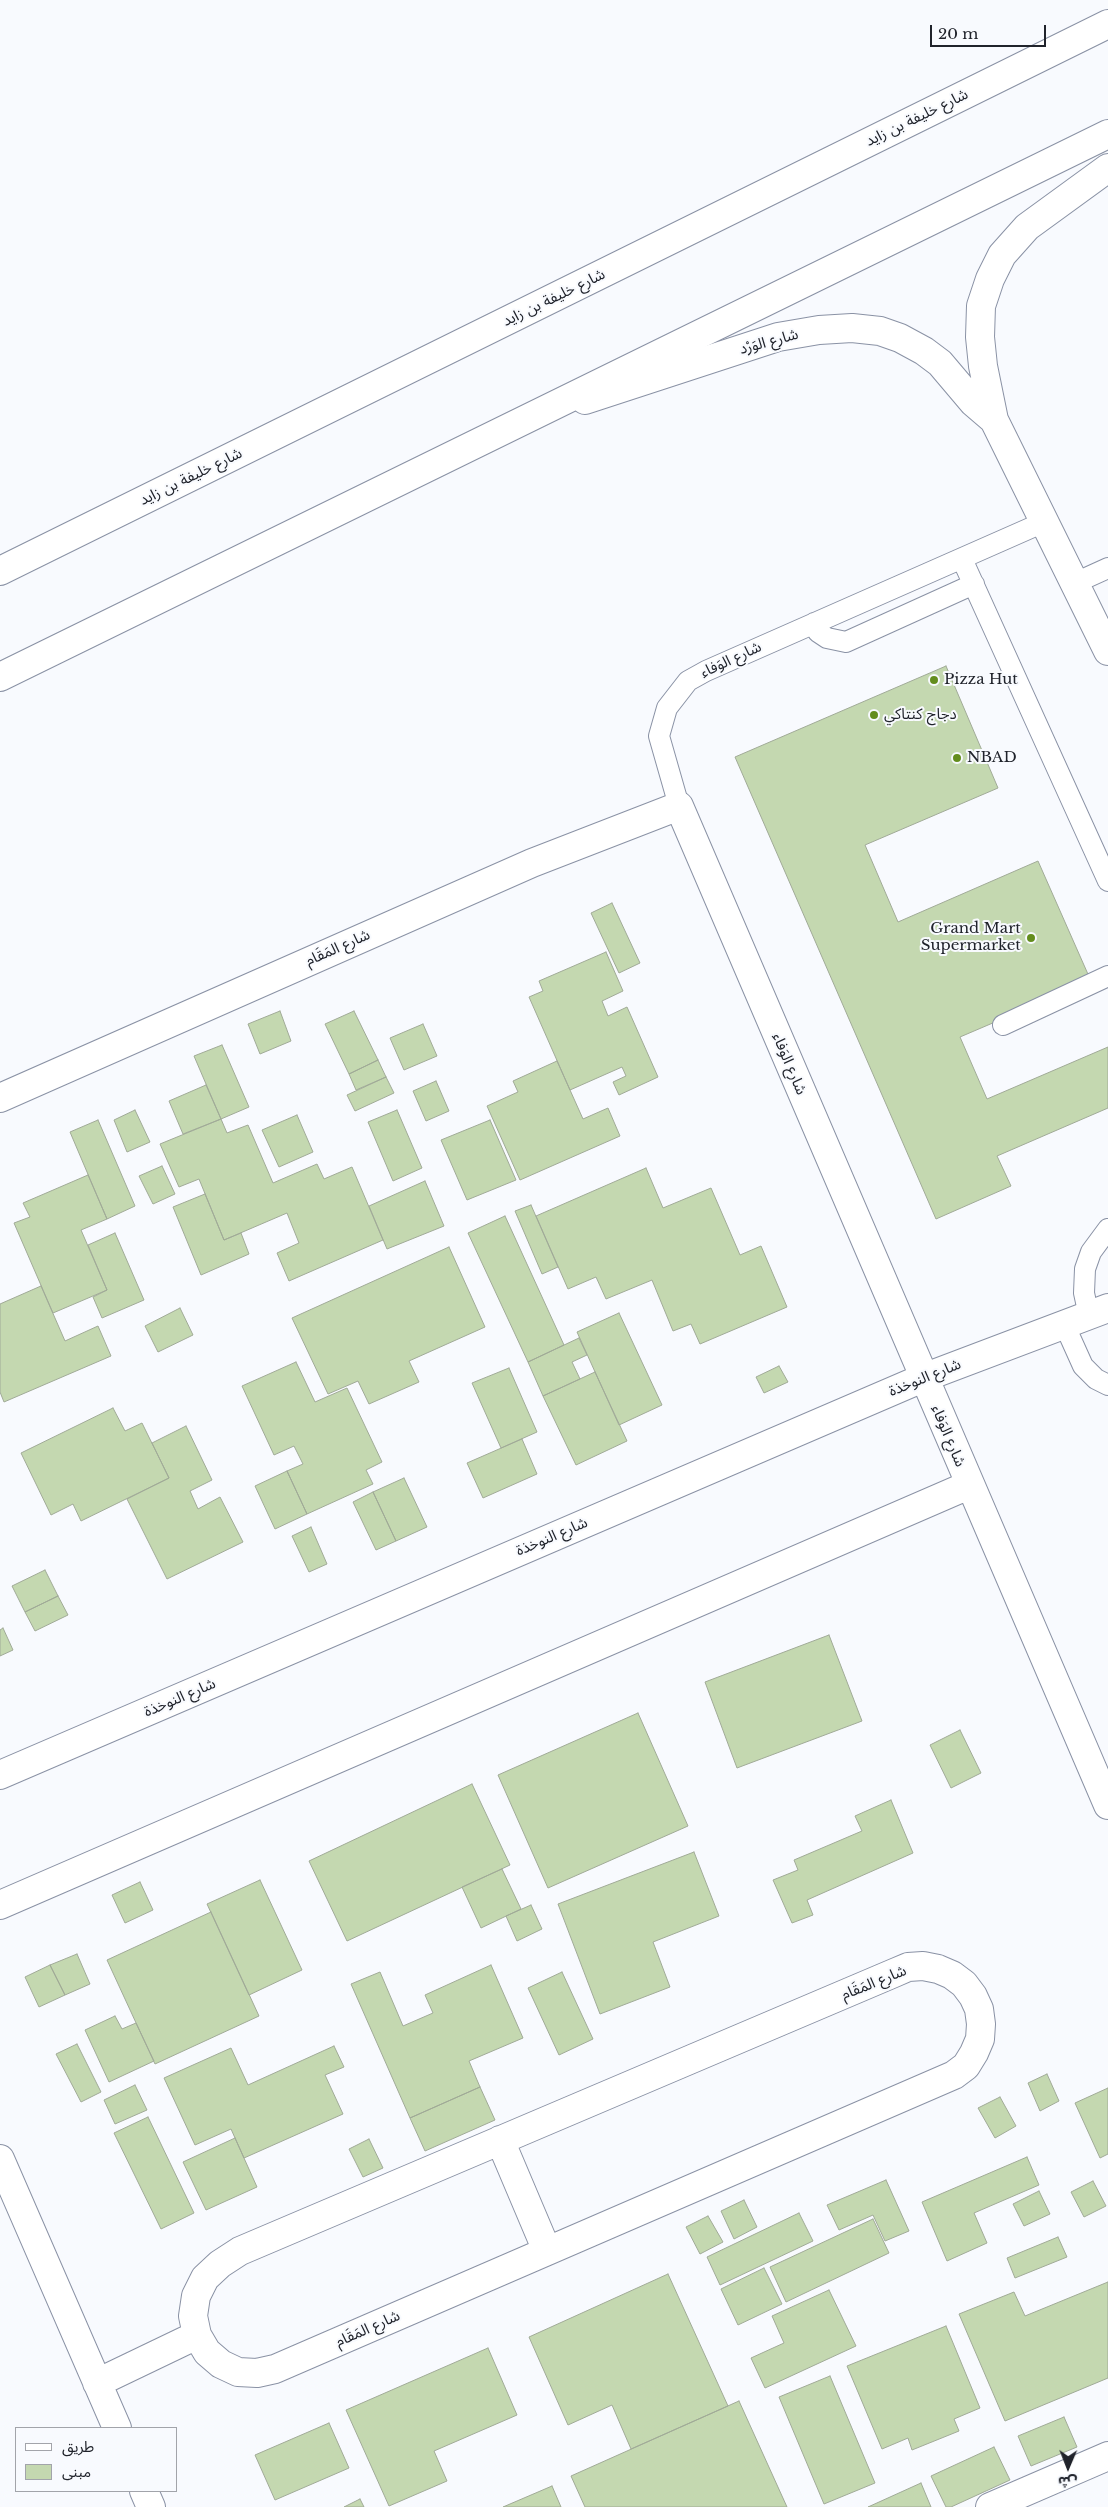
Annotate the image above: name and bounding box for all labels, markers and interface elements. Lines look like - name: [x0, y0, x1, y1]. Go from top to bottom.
- scale bar: [933, 15, 1049, 47]
- text: 20 m: [938, 24, 978, 43]
- street label: شارع خليفة بن زايد: [863, 85, 971, 151]
- street label: شارع خليفة بن زايد: [500, 265, 608, 331]
- street label: شارع الوَرْد: [738, 326, 800, 358]
- street label: شارع خليفة بن زايد: [137, 444, 245, 510]
- street label: شارع الوَفاء: [698, 638, 764, 682]
- place label: Pizza Hut: [944, 671, 1018, 689]
- marker: Pizza Hut: [928, 674, 940, 686]
- place label: دجاج كنتاكي: [884, 706, 957, 724]
- marker: دجاج كنتاكي: [868, 709, 880, 721]
- place label: NBAD: [967, 749, 1017, 767]
- marker: NBAD: [951, 752, 963, 764]
- place label: Grand Mart Supermarket: [921, 920, 1021, 955]
- street label: شارع المَقَام: [303, 926, 373, 970]
- marker: Grand Mart Supermarket: [1025, 932, 1037, 944]
- street label: شارع الوَفاء: [768, 1030, 810, 1098]
- street label: شارع النوخذة: [886, 1355, 964, 1401]
- street label: شارع الوَفاء: [927, 1402, 969, 1470]
- street label: شارع النوخذة: [513, 1514, 591, 1560]
- street label: شارع النوخذة: [141, 1675, 219, 1721]
- street label: شارع المَقَام: [839, 1962, 909, 2004]
- street label: شارع المَقَام: [333, 2307, 403, 2351]
- legend: [15, 2427, 178, 2492]
- text: طريق: [62, 2437, 94, 2456]
- north arrow: [1043, 2442, 1093, 2492]
- text: مبنى: [62, 2462, 91, 2481]
- text: ش: [1058, 2473, 1077, 2491]

